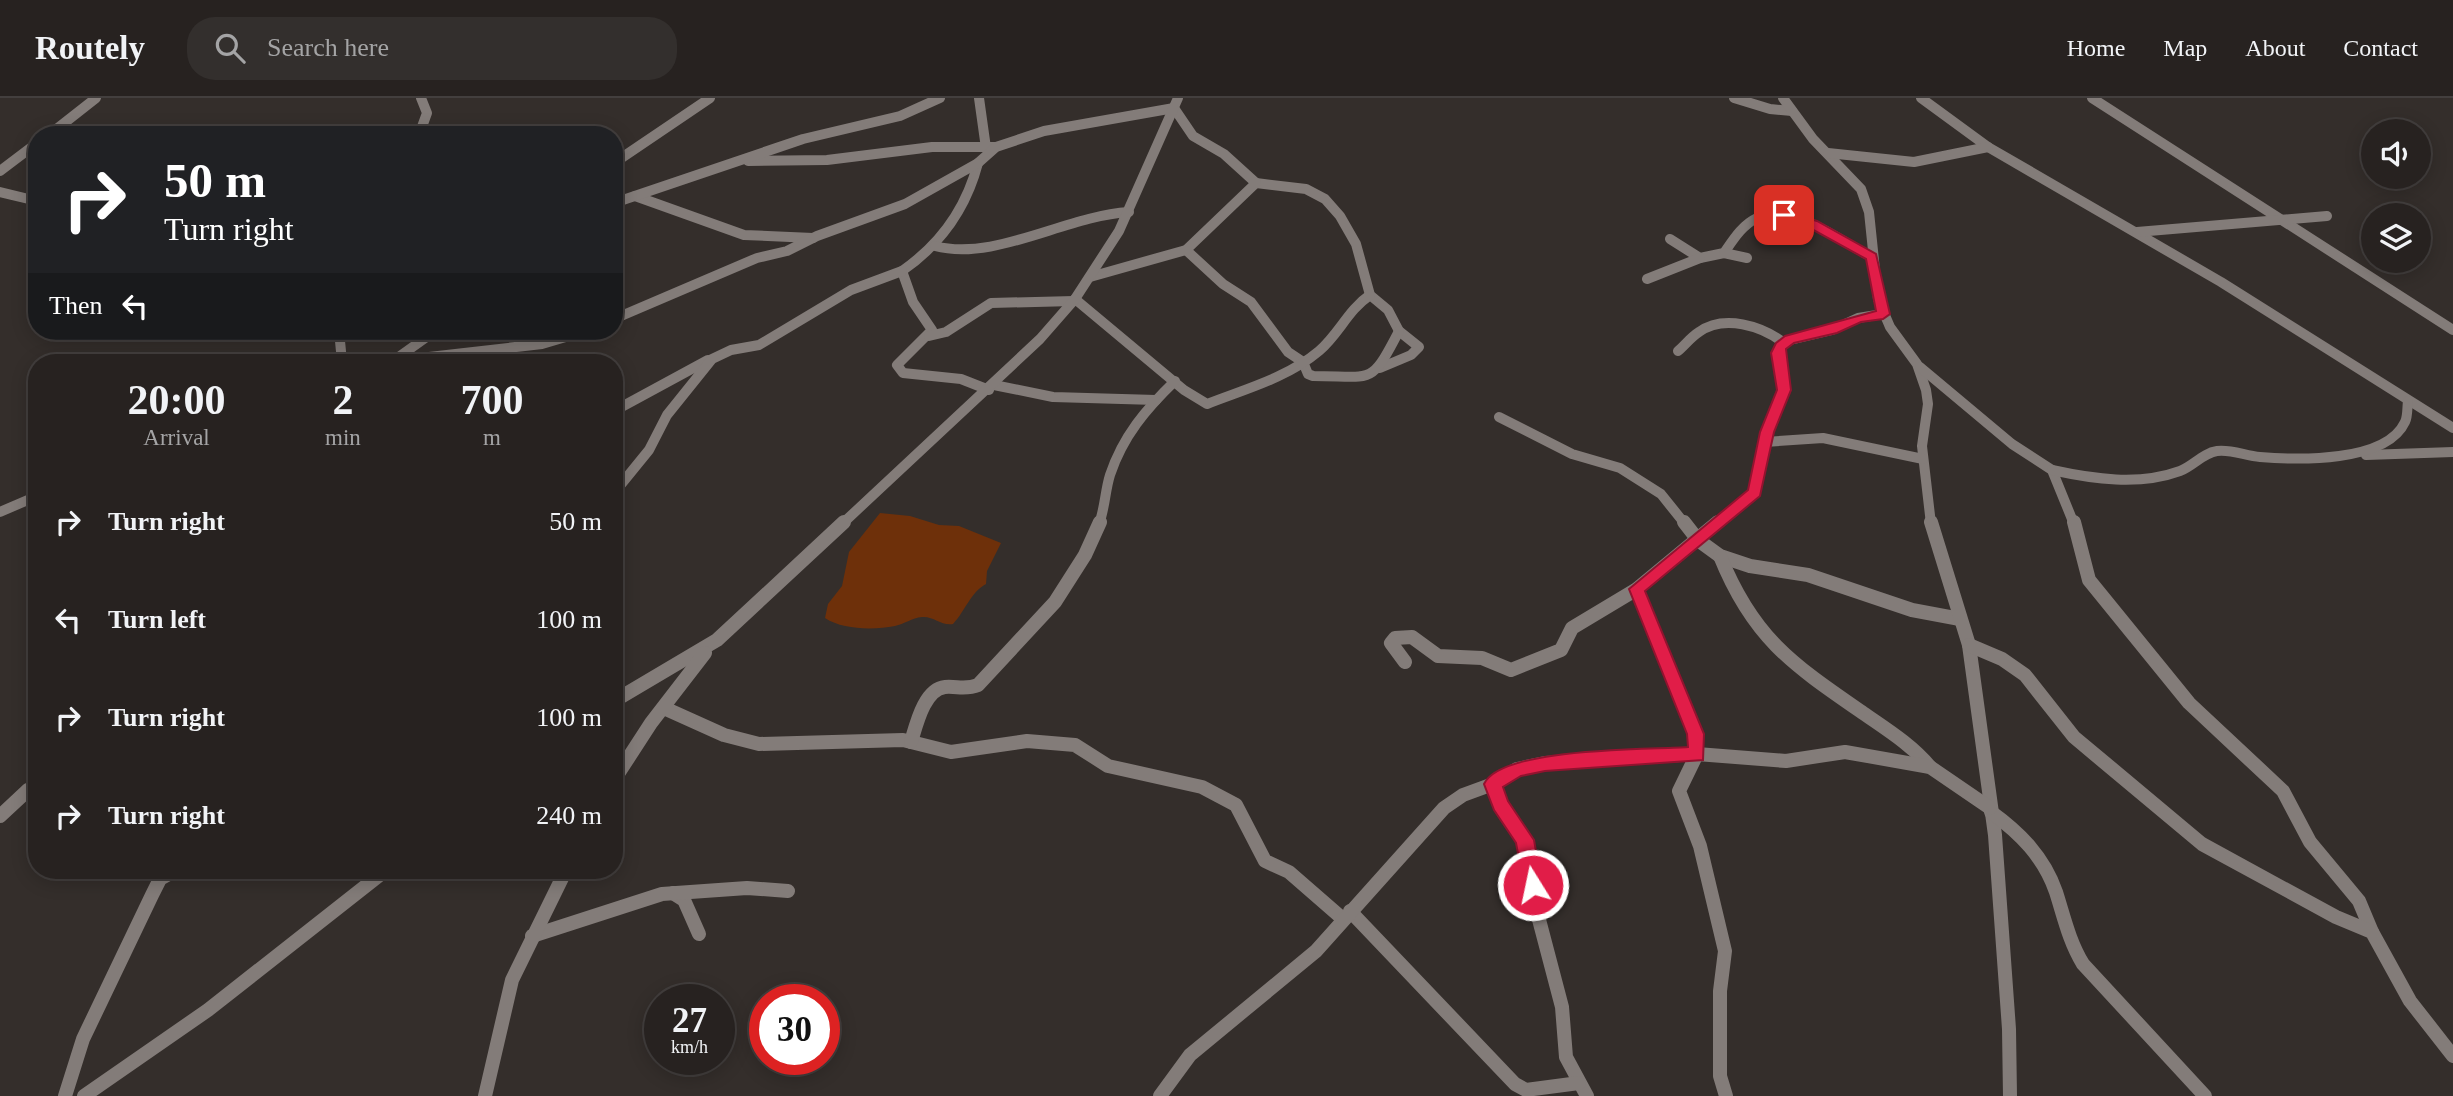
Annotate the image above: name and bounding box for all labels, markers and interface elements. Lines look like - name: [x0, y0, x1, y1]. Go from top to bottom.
- search box: [187, 17, 677, 80]
- icon: search: [211, 29, 249, 67]
- text: Routely: [35, 30, 145, 66]
- text: Search here: [267, 33, 389, 62]
- text: Home: [2067, 35, 2125, 61]
- text: Map: [2163, 35, 2207, 61]
- text: About: [2245, 35, 2305, 61]
- text: Contact: [2343, 35, 2418, 61]
- map controls: [2361, 119, 2431, 273]
- button: sound: [2361, 119, 2431, 189]
- text: 50 m: [164, 153, 266, 208]
- icon: right: [49, 154, 140, 245]
- pin: [1754, 185, 1814, 245]
- icon: arrive: [1765, 196, 1803, 234]
- button: layers: [2361, 203, 2431, 273]
- text: Turn right: [164, 211, 294, 247]
- icon: left: [116, 287, 154, 325]
- text: Then: [49, 291, 102, 320]
- text: 20:00: [128, 377, 226, 423]
- text: 2: [332, 377, 353, 423]
- text: 700: [460, 377, 523, 423]
- text: Arrival: [143, 425, 210, 450]
- text: min: [325, 425, 361, 450]
- text: m: [483, 425, 501, 450]
- icon: right: [49, 503, 87, 541]
- text: Turn right: [108, 507, 225, 536]
- text: 50 m: [549, 507, 602, 536]
- icon: left: [49, 601, 87, 639]
- text: Turn left: [108, 605, 206, 634]
- text: 100 m: [536, 605, 602, 634]
- icon: right: [49, 699, 87, 737]
- text: Turn right: [108, 703, 225, 732]
- text: 100 m: [536, 703, 602, 732]
- icon: right: [49, 797, 87, 835]
- text: Turn right: [108, 801, 225, 830]
- text: 240 m: [536, 801, 602, 830]
- position arrow: [1496, 848, 1570, 922]
- speed limit sign: 30: [749, 984, 840, 1075]
- text: 27: [672, 1001, 707, 1040]
- text: km/h: [671, 1037, 708, 1057]

